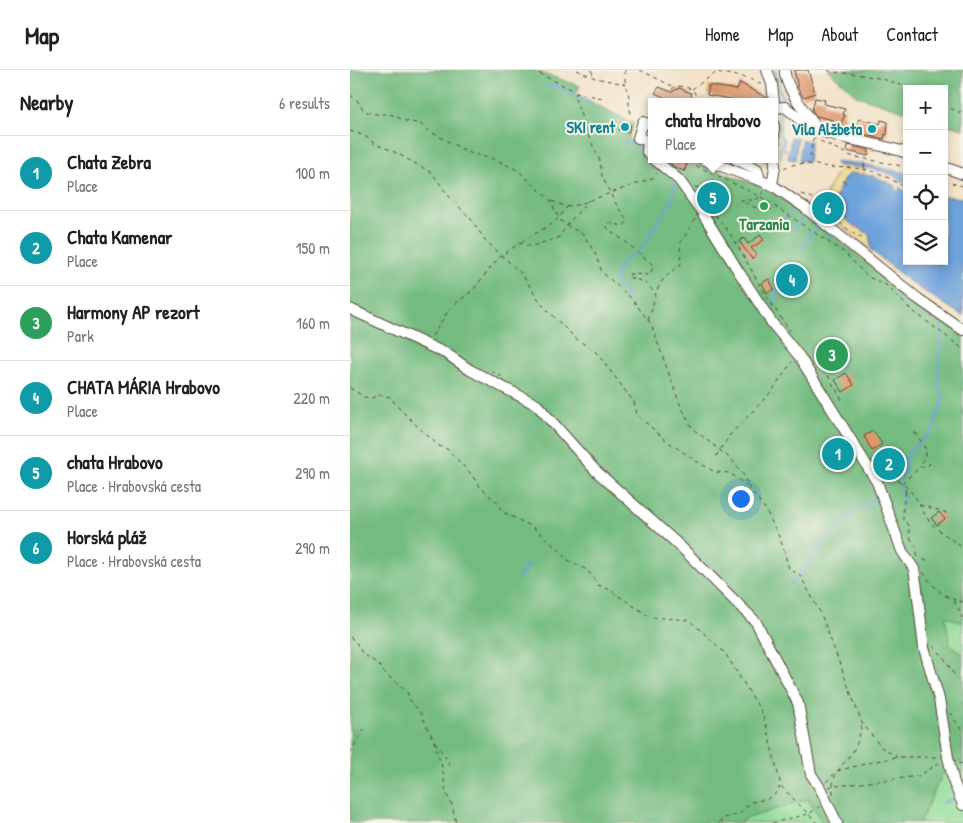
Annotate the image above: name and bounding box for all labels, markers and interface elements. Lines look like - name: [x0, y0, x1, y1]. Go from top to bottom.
- text: Map: [25, 19, 59, 51]
- text: Home: [705, 22, 740, 47]
- text: Map: [768, 22, 793, 47]
- text: About: [821, 22, 858, 47]
- text: Contact: [886, 22, 938, 47]
- map controls: [903, 85, 948, 265]
- button: +: [903, 85, 948, 130]
- text: Nearby: [20, 88, 73, 117]
- text: 6 results: [279, 92, 330, 114]
- popup: [648, 98, 778, 163]
- text: chata Hrabovo: [665, 107, 761, 133]
- place label: SKI rent: [567, 116, 615, 138]
- place label: Vila Alžbeta: [792, 118, 863, 140]
- marker: SKI rent: [619, 121, 631, 133]
- marker: Vila Alžbeta: [866, 123, 878, 135]
- button: −: [903, 130, 948, 175]
- text: Place: [665, 133, 696, 155]
- text: Chata Zebra: [67, 149, 151, 175]
- text: 1: [33, 162, 39, 184]
- text: 100 m: [295, 162, 330, 184]
- text: Place: [67, 175, 98, 197]
- button: locate: [903, 175, 948, 220]
- pin: 5: [697, 179, 729, 217]
- pin: 6: [812, 189, 844, 227]
- marker: Tarzania: [758, 200, 770, 212]
- place label: Tarzania: [738, 213, 790, 235]
- button: layers: [903, 220, 948, 265]
- text: Chata Kamenar: [67, 224, 172, 250]
- text: 2: [32, 237, 40, 259]
- text: 150 m: [296, 237, 330, 259]
- text: Place: [67, 250, 98, 272]
- pin: 4: [776, 261, 808, 299]
- text: Harmony AP rezort: [67, 299, 200, 325]
- text: 3: [32, 312, 40, 334]
- text: 160 m: [296, 312, 330, 334]
- text: Park: [67, 325, 94, 347]
- pin: 3: [816, 336, 848, 374]
- text: CHATA MÁRIA Hrabovo: [67, 374, 220, 400]
- text: 4: [33, 387, 39, 409]
- text: 220 m: [293, 387, 330, 409]
- text: Place: [67, 400, 98, 422]
- pin: 1: [822, 435, 854, 473]
- pin: 2: [873, 445, 905, 483]
- text: chata Hrabovo: [67, 449, 163, 475]
- text: 5: [33, 462, 39, 484]
- text: 290 m: [295, 462, 330, 484]
- text: Place · Hrabovská cesta: [67, 475, 201, 497]
- your location: [728, 486, 754, 512]
- text: Horská pláž: [67, 524, 147, 550]
- text: 6: [33, 537, 39, 559]
- text: 290 m: [295, 537, 330, 559]
- text: Place · Hrabovská cesta: [67, 550, 201, 572]

